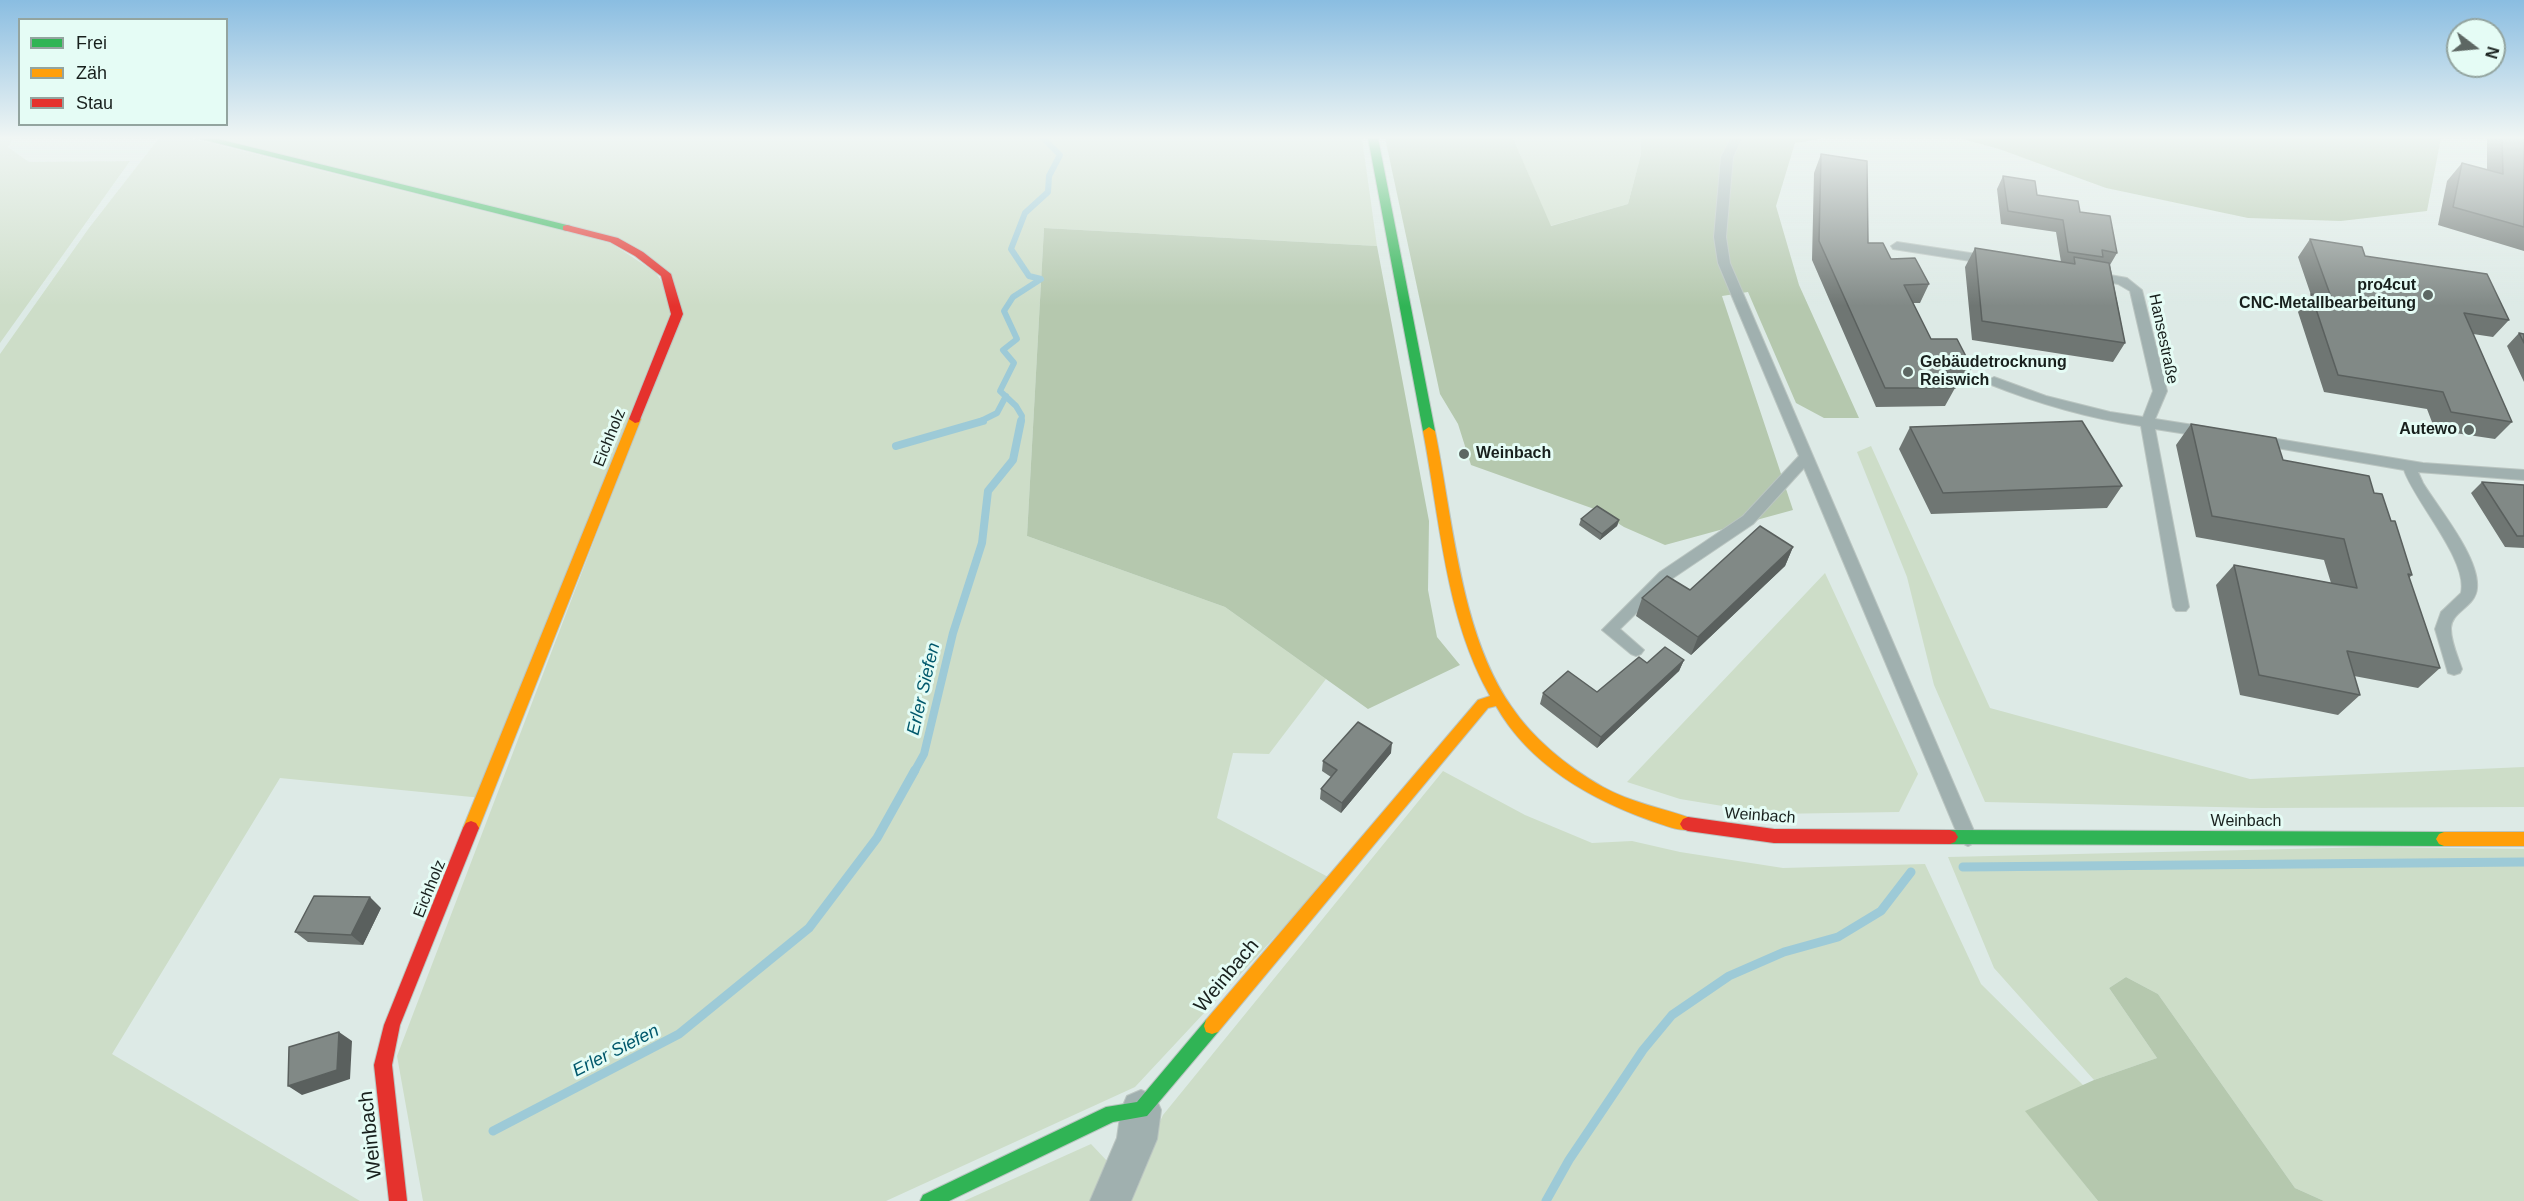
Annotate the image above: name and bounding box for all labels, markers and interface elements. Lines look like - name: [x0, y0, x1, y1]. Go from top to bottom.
- legend: [18, 18, 228, 126]
- north arrow: [2446, 18, 2506, 78]
- text: Frei: [76, 33, 107, 53]
- text: N: [2482, 45, 2502, 60]
- text: Zäh: [76, 63, 107, 83]
- text: Stau: [76, 93, 113, 113]
- place label: pro4cut CNC-Metallbearbeitung: [2239, 276, 2416, 314]
- marker: pro4cut CNC-Metallbearbeitung: [2421, 288, 2435, 302]
- street label: Hansestraße: [2144, 292, 2182, 386]
- place label: Gebäudetrocknung Reiswich: [1920, 353, 2067, 391]
- marker: Gebäudetrocknung Reiswich: [1901, 365, 1915, 379]
- street label: Eichholz: [590, 406, 630, 470]
- place label: Autewo: [2399, 420, 2457, 440]
- marker: Autewo: [2462, 423, 2476, 437]
- place label: Weinbach: [1476, 444, 1551, 464]
- marker: Weinbach: [1457, 447, 1471, 461]
- water label: Erler Siefen: [903, 641, 945, 737]
- street label: Weinbach: [1724, 804, 1796, 828]
- street label: Weinbach: [2211, 812, 2281, 832]
- street label: Eichholz: [410, 857, 450, 921]
- street label: Weinbach: [1189, 934, 1265, 1018]
- water label: Erler Siefen: [569, 1020, 663, 1082]
- street label: Weinbach: [354, 1090, 388, 1180]

